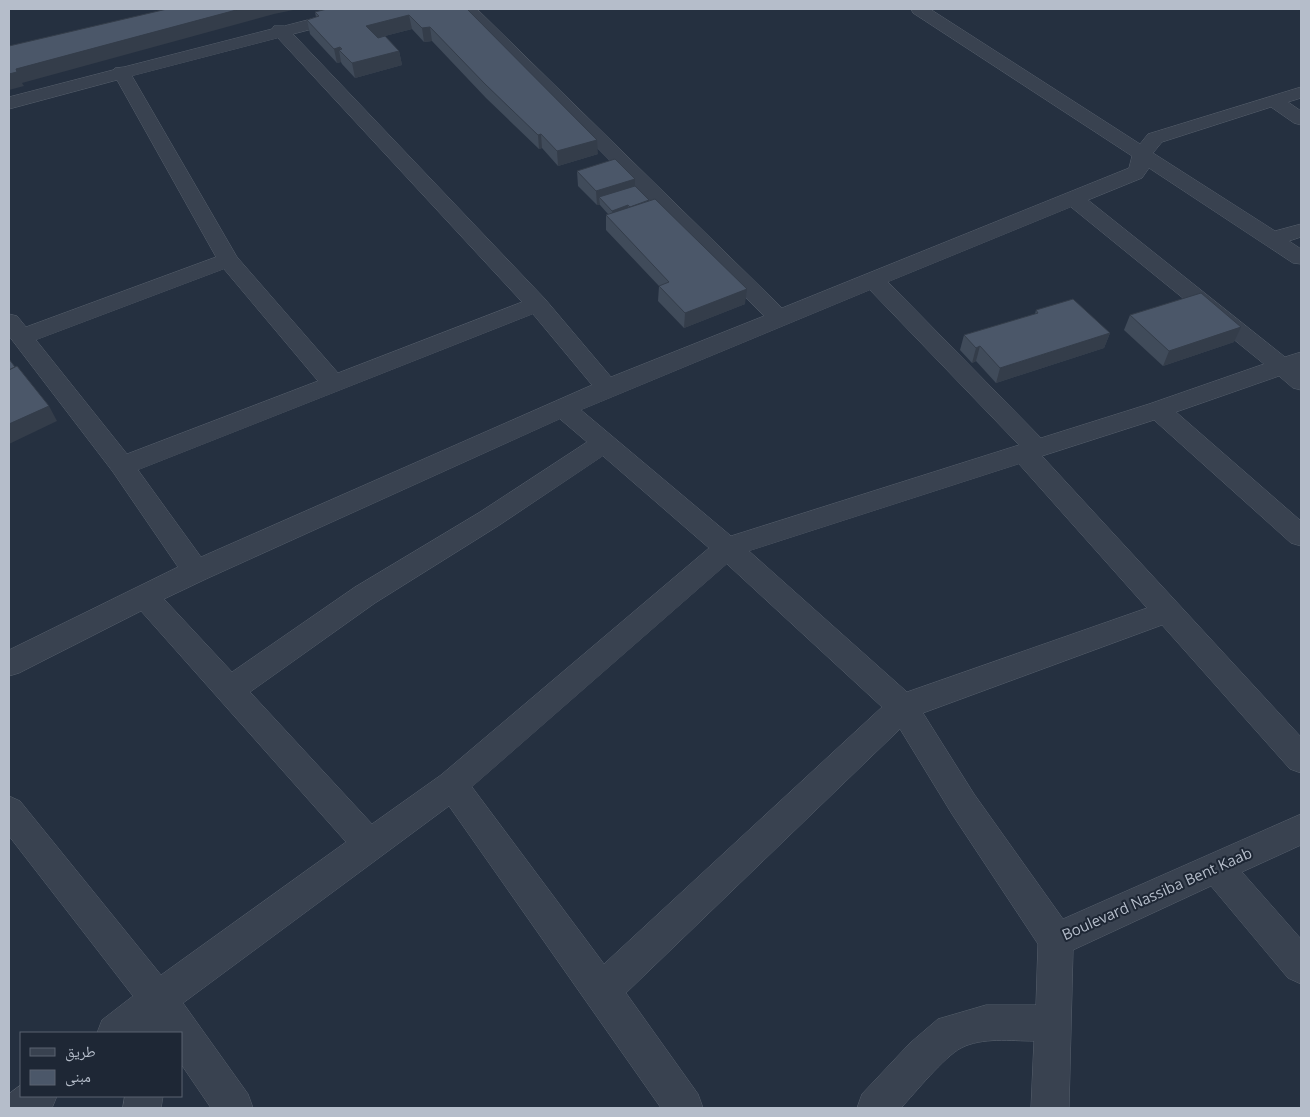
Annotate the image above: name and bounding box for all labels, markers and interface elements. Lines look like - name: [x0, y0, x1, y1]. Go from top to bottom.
- street label: Boulevard Nassiba Bent Kaab: [1058, 842, 1255, 944]
- legend: [20, 1032, 182, 1097]
- text: طريق: [65, 1041, 96, 1062]
- text: مبنى: [65, 1066, 91, 1087]

